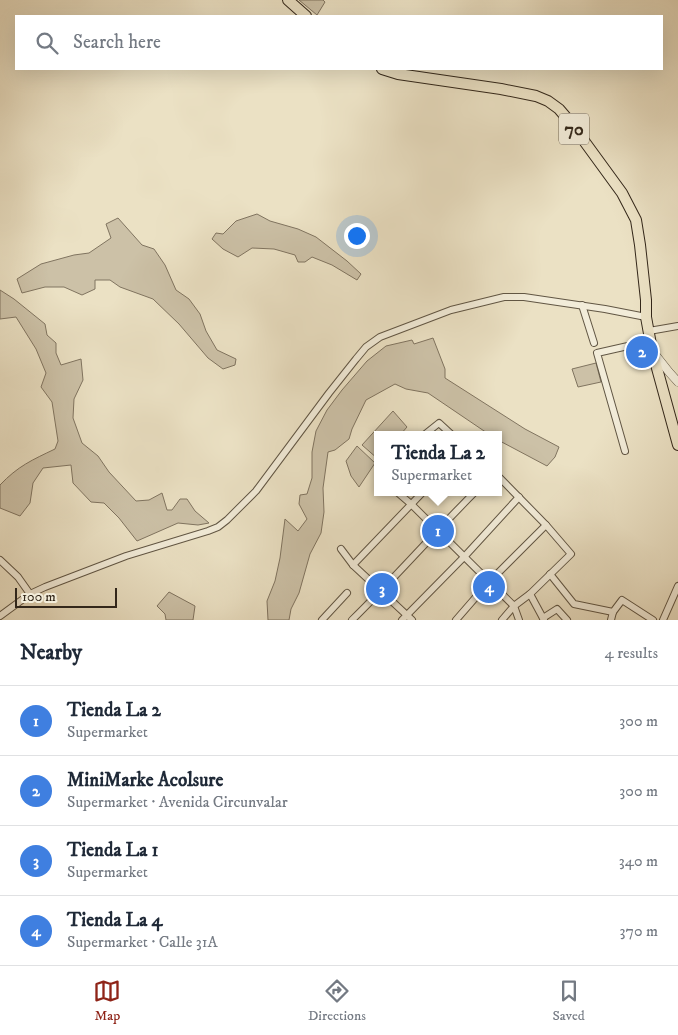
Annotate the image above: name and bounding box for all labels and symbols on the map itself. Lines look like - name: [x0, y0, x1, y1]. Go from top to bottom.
- road number: 70: [559, 114, 589, 144]
- your location: [344, 223, 370, 249]
- pin: 2: [626, 333, 658, 371]
- pin: 1: [422, 512, 454, 550]
- pin: 4: [473, 568, 505, 606]
- pin: 3: [366, 570, 398, 608]
- scale bar: [15, 585, 118, 608]

